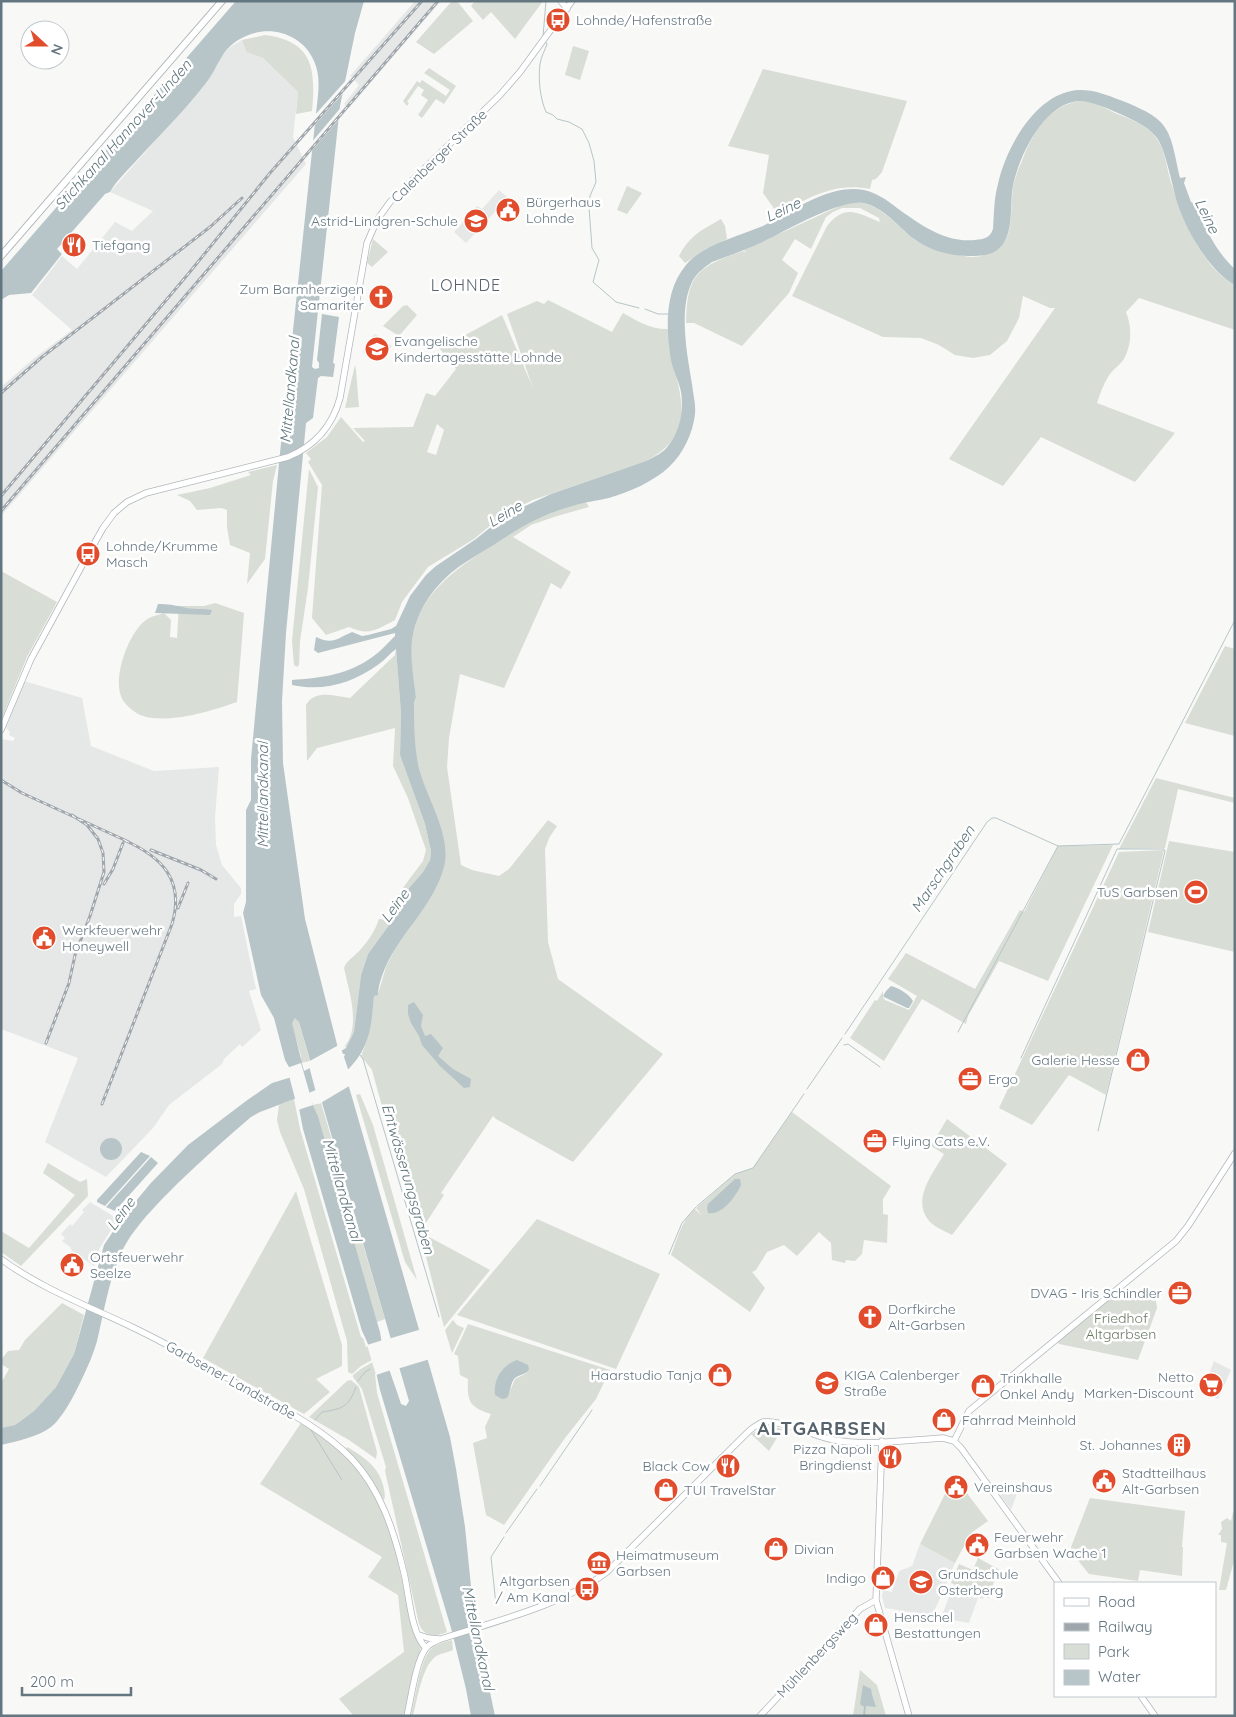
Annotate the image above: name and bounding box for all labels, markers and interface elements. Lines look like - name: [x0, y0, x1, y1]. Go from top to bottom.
- bus stop icon: Lohnde/Hafenstraße: [545, 7, 571, 33]
- place label: Lohnde/Hafenstraße: [576, 11, 712, 29]
- north arrow: [20, 20, 70, 70]
- text: N: [47, 42, 67, 58]
- water label: Stichkanal Hannover-Linden: [50, 55, 195, 214]
- street label: Calenberger Straße: [387, 106, 491, 206]
- place label: Bürgerhaus Lohnde: [526, 193, 601, 227]
- water label: Leine: [762, 193, 804, 226]
- water label: Leine: [1191, 195, 1224, 237]
- public building icon: Bürgerhaus Lohnde: [495, 197, 521, 223]
- school or university icon: Astrid-Lindgren-Schule: [463, 208, 489, 234]
- place label: Astrid-Lindgren-Schule: [311, 212, 458, 230]
- restaurant icon: Tiefgang: [61, 232, 87, 258]
- place label: Tiefgang: [92, 236, 150, 254]
- district label: LOHNDE: [431, 275, 501, 295]
- place label: Zum Barmherzigen Samariter: [239, 280, 365, 314]
- church icon: Zum Barmherzigen Samariter: [368, 284, 394, 310]
- place label: Evangelische Kindertagesstätte Lohnde: [394, 332, 562, 366]
- water label: Mittellandkanal: [275, 335, 304, 444]
- school or university icon: Evangelische Kindertagesstätte Lohnde: [364, 336, 390, 362]
- water label: Leine: [484, 496, 526, 531]
- place label: Lohnde/Krumme Masch: [106, 537, 218, 571]
- bus stop icon: Lohnde/Krumme Masch: [75, 541, 101, 567]
- water label: Mittellandkanal: [253, 740, 272, 848]
- water label: Marschgraben: [907, 821, 979, 916]
- sports icon: TuS Garbsen: [1183, 879, 1209, 905]
- place label: TuS Garbsen: [1097, 883, 1178, 901]
- water label: Leine: [376, 885, 413, 926]
- place label: Werkfeuerwehr Honeywell: [62, 921, 163, 955]
- public building icon: Werkfeuerwehr Honeywell: [31, 925, 57, 951]
- shop icon: Galerie Hesse: [1125, 1047, 1151, 1073]
- place label: Galerie Hesse: [1031, 1051, 1120, 1069]
- office icon: Ergo: [957, 1066, 983, 1092]
- place label: Ergo: [988, 1070, 1018, 1088]
- water label: Entwässerungsgraben: [378, 1102, 439, 1256]
- office icon: Flying Cats e.V.: [862, 1128, 888, 1154]
- place label: Flying Cats e.V.: [892, 1132, 990, 1150]
- water label: Mittellandkanal: [319, 1136, 367, 1245]
- water label: Leine: [102, 1193, 139, 1234]
- place label: Ortsfeuerwehr Seelze: [90, 1248, 184, 1282]
- public building icon: Ortsfeuerwehr Seelze: [59, 1252, 85, 1278]
- office icon: DVAG - Iris Schindler: [1167, 1280, 1193, 1306]
- place label: DVAG - Iris Schindler: [1030, 1284, 1163, 1302]
- place label: Dorfkirche Alt-Garbsen: [888, 1300, 965, 1334]
- church icon: Dorfkirche Alt-Garbsen: [857, 1304, 883, 1330]
- park label: Friedhof Altgarbsen: [1086, 1309, 1156, 1343]
- street label: Garbsener Landstraße: [163, 1337, 299, 1423]
- shop icon: Haarstudio Tanja: [707, 1362, 733, 1388]
- place label: Haarstudio Tanja: [590, 1366, 702, 1384]
- place label: KIGA Calenberger Straße: [844, 1366, 960, 1400]
- place label: Netto Marken-Discount: [1084, 1368, 1194, 1402]
- place label: Trinkhalle Onkel Andy: [1000, 1369, 1075, 1403]
- school or university icon: KIGA Calenberger Straße: [814, 1370, 840, 1396]
- supermarket icon: Netto Marken-Discount: [1198, 1372, 1224, 1398]
- shop icon: Trinkhalle Onkel Andy: [970, 1373, 996, 1399]
- shop icon: Fahrrad Meinhold: [931, 1407, 957, 1433]
- place label: Fahrrad Meinhold: [962, 1411, 1076, 1429]
- district label: ALTGARBSEN: [757, 1416, 887, 1440]
- building icon: St. Johannes: [1166, 1432, 1192, 1458]
- place label: St. Johannes: [1079, 1436, 1162, 1454]
- place label: Pizza Napoli Bringdienst: [793, 1440, 872, 1474]
- restaurant icon: Pizza Napoli Bringdienst: [877, 1444, 903, 1470]
- restaurant icon: Black Cow: [715, 1453, 741, 1479]
- place label: Black Cow: [643, 1457, 710, 1475]
- place label: Stadtteilhaus Alt-Garbsen: [1122, 1464, 1206, 1498]
- public building icon: Stadtteilhaus Alt-Garbsen: [1091, 1468, 1117, 1494]
- public building icon: Vereinshaus: [943, 1474, 969, 1500]
- shop icon: TUI TravelStar: [653, 1477, 679, 1503]
- place label: Vereinshaus: [974, 1478, 1052, 1496]
- place label: TUI TravelStar: [684, 1481, 776, 1499]
- place label: Feuerwehr Garbsen Wache 1: [994, 1528, 1107, 1562]
- public building icon: Feuerwehr Garbsen Wache 1: [964, 1532, 990, 1558]
- shop icon: Divian: [763, 1536, 789, 1562]
- place label: Divian: [794, 1540, 834, 1558]
- place label: Heimatmuseum Garbsen: [616, 1546, 719, 1580]
- museum icon: Heimatmuseum Garbsen: [586, 1550, 612, 1576]
- shop icon: Indigo: [870, 1565, 896, 1591]
- place label: Grundschule Osterberg: [938, 1565, 1018, 1599]
- place label: Indigo: [826, 1569, 866, 1587]
- school or university icon: Grundschule Osterberg: [908, 1569, 934, 1595]
- place label: Altgarbsen / Am Kanal: [495, 1572, 570, 1606]
- bus stop icon: Altgarbsen / Am Kanal: [574, 1576, 600, 1602]
- legend: [1054, 1582, 1216, 1697]
- water label: Mittellandkanal: [458, 1584, 499, 1693]
- text: Road: [1098, 1592, 1135, 1611]
- street label: Mühlenbergsweg: [773, 1608, 861, 1702]
- place label: Henschel Bestattungen: [894, 1608, 981, 1642]
- shop icon: Henschel Bestattungen: [863, 1612, 889, 1638]
- text: Railway: [1098, 1617, 1153, 1636]
- text: Park: [1098, 1642, 1130, 1661]
- scale bar: [22, 1664, 131, 1696]
- text: Water: [1098, 1667, 1141, 1686]
- text: 200 m: [30, 1672, 74, 1691]

